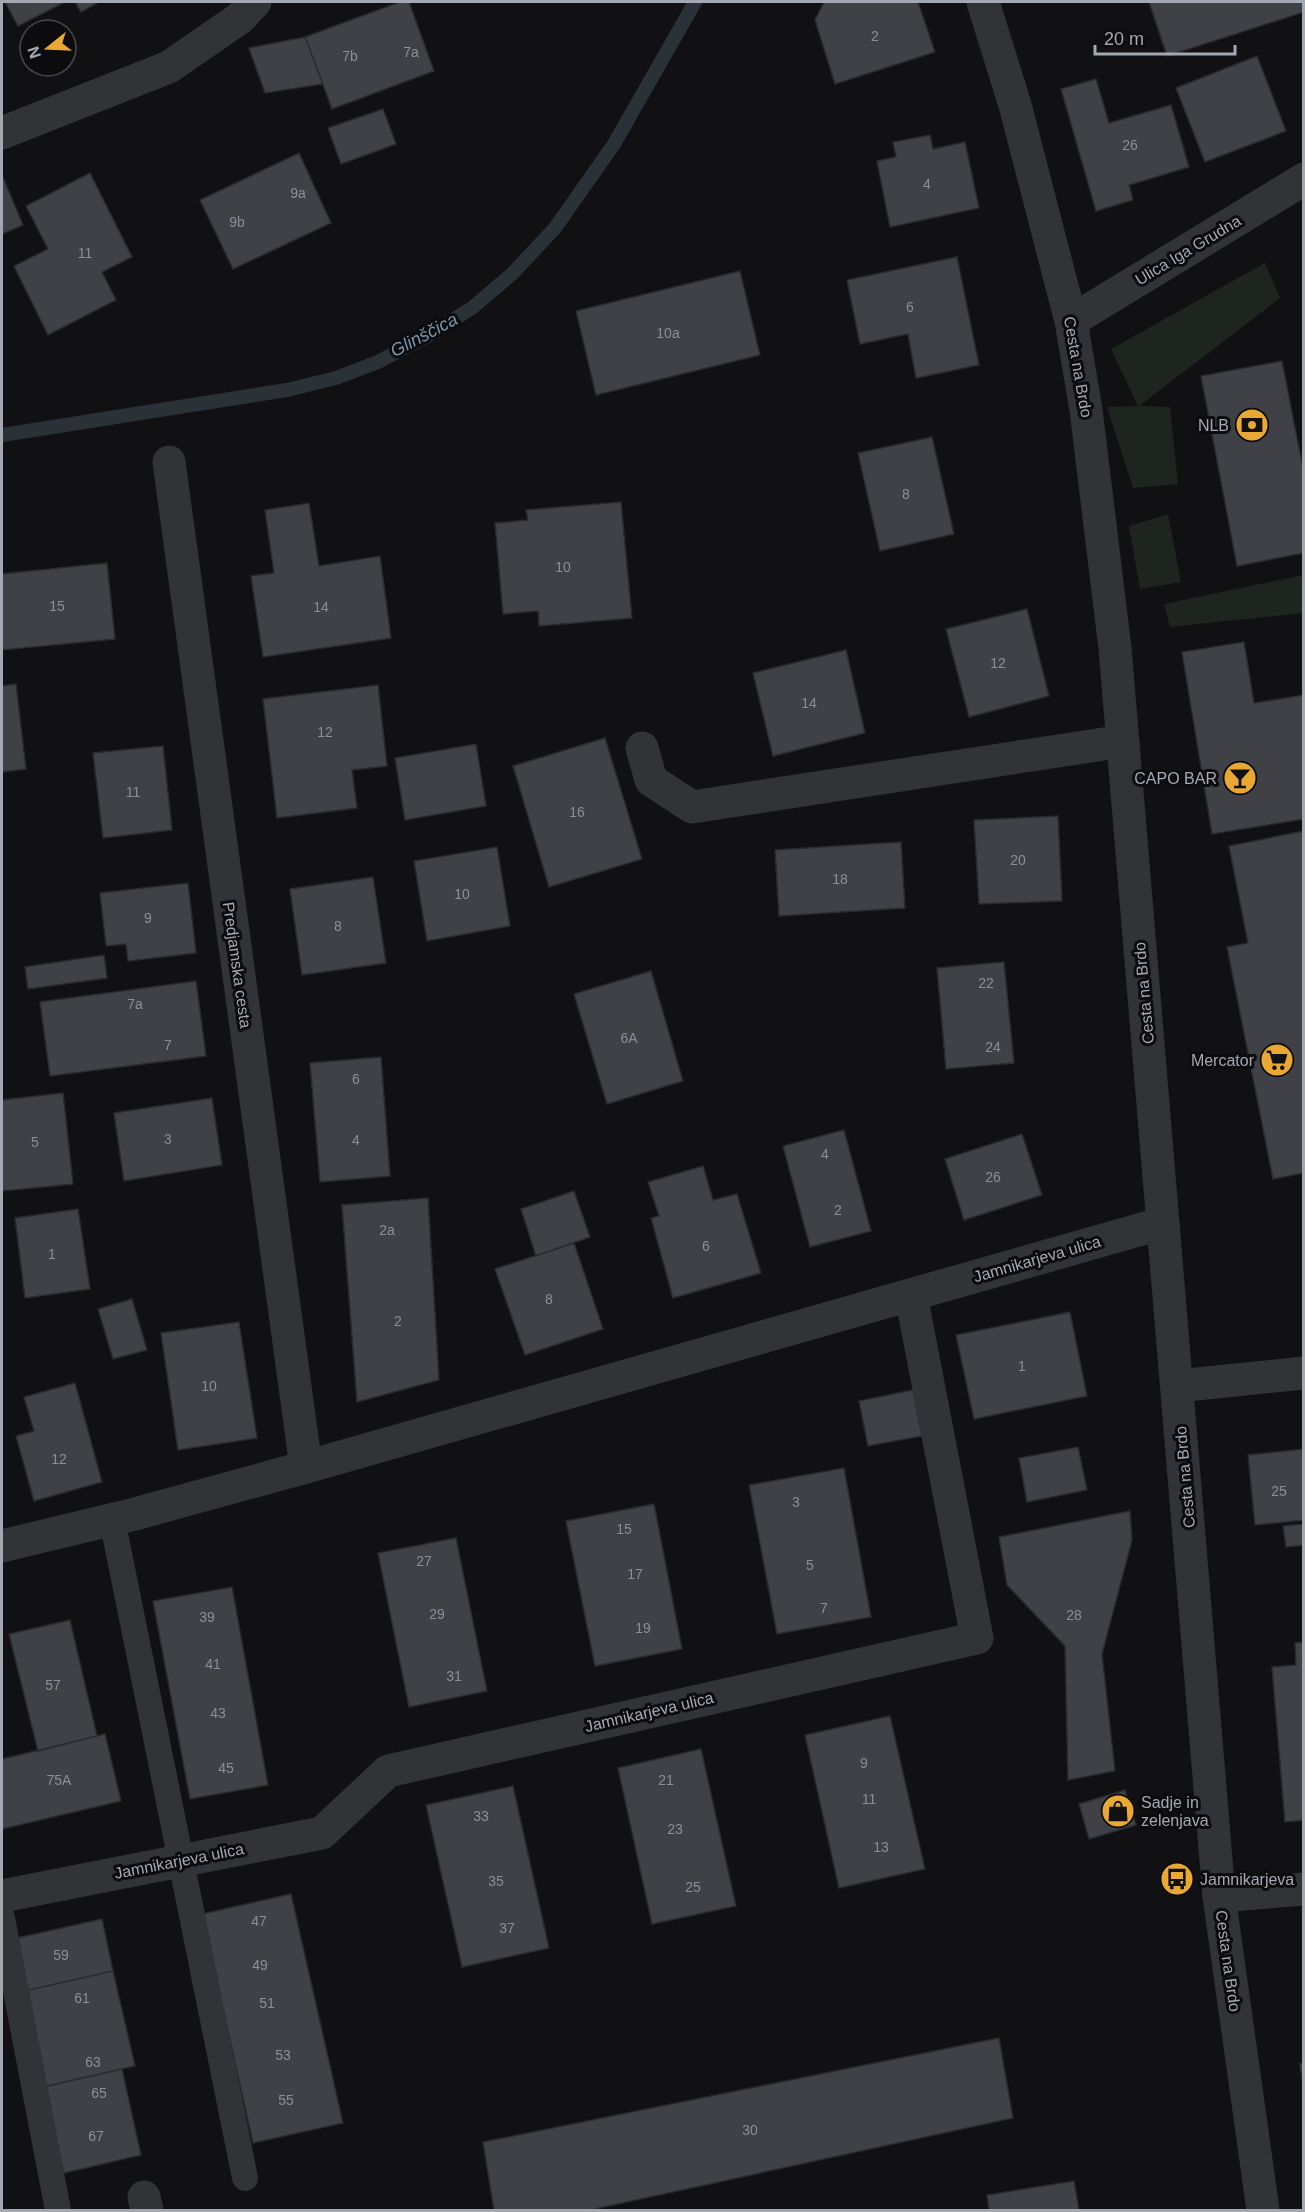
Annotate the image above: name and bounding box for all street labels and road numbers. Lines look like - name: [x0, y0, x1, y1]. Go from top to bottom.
- street label: Ulica Iga Grudna: [1132, 212, 1244, 288]
- street label: Cesta na Brdo: [1061, 315, 1095, 419]
- street label: Predjamska cesta: [220, 901, 254, 1029]
- street label: Cesta na Brdo: [1131, 941, 1157, 1045]
- street label: Jamnikarjeva ulica: [971, 1233, 1103, 1285]
- street label: Cesta na Brdo: [1172, 1425, 1198, 1529]
- street label: Jamnikarjeva ulica: [583, 1689, 715, 1735]
- street label: Jamnikarjeva ulica: [113, 1840, 245, 1882]
- street label: Cesta na Brdo: [1212, 1909, 1244, 2013]

